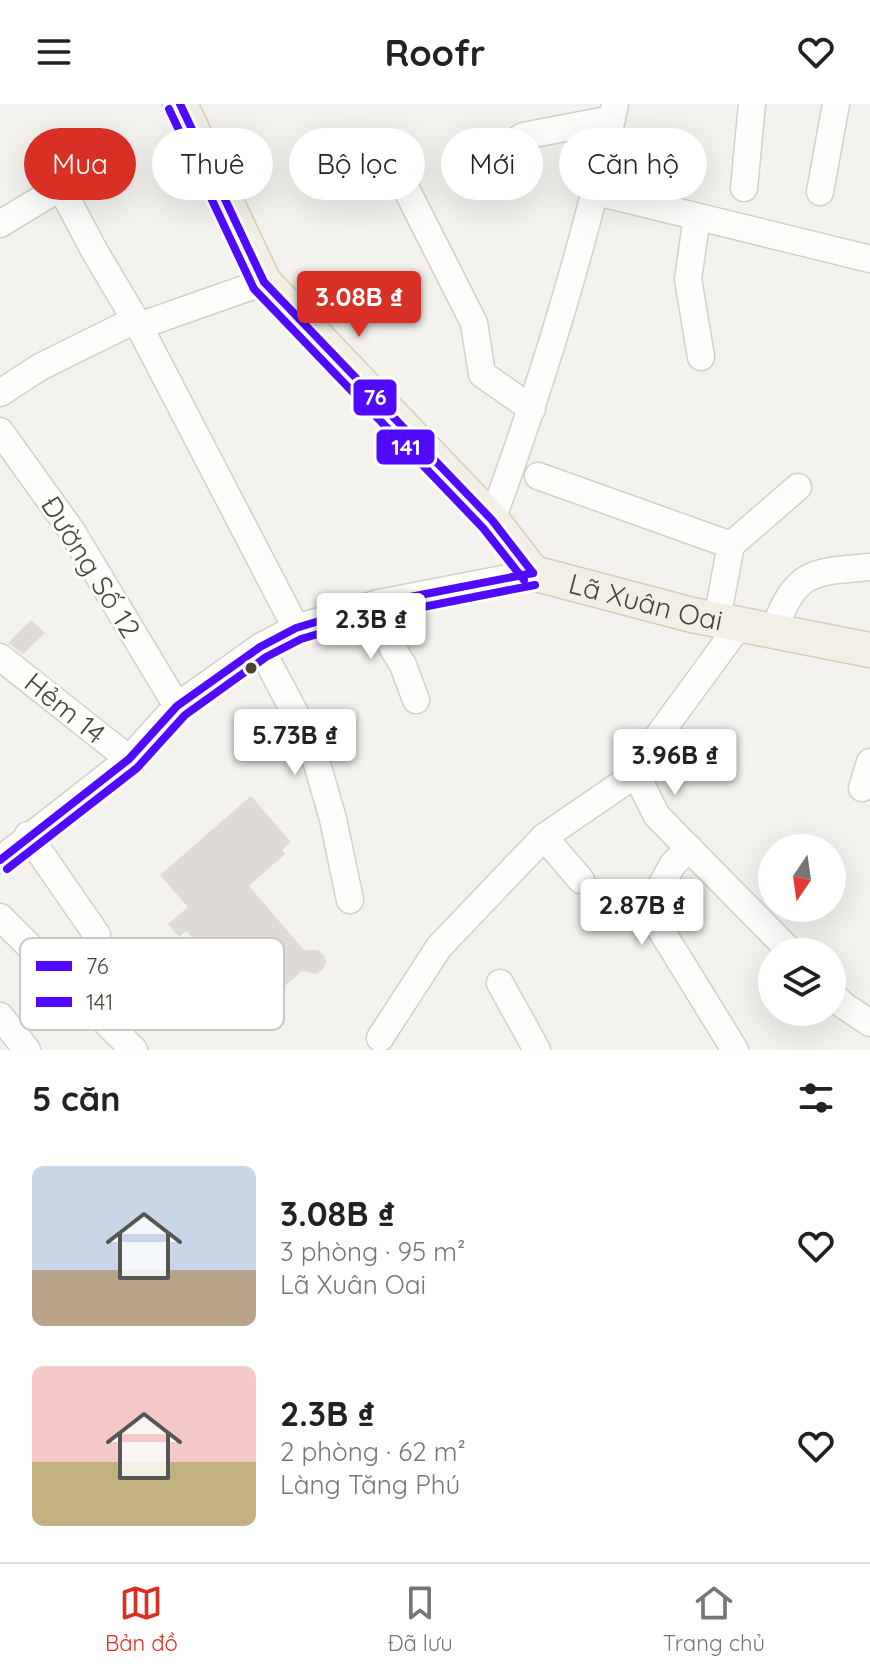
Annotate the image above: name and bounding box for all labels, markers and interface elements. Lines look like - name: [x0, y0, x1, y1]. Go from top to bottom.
- icon: menu: [32, 30, 76, 74]
- text: Roofr: [385, 30, 485, 75]
- icon: heart: [794, 30, 838, 74]
- chip: Mua: [24, 128, 136, 200]
- chip: Thuê: [152, 128, 273, 200]
- chip: Bộ lọc: [289, 128, 425, 200]
- chip: Mới: [441, 128, 543, 200]
- chip: Căn hộ: [559, 128, 707, 200]
- pin: 3.08B ₫: [285, 271, 433, 339]
- text: 3.08B ₫: [315, 280, 403, 313]
- line badge: 76: [352, 378, 398, 417]
- text: 76: [363, 383, 387, 411]
- line badge: 141: [375, 428, 436, 466]
- text: 141: [391, 433, 421, 461]
- street label: Đường Số 12: [34, 489, 149, 644]
- street label: Lã Xuân Oai: [565, 565, 726, 638]
- pin: 2.3B ₫: [306, 593, 436, 661]
- text: 2.3B ₫: [335, 602, 407, 635]
- unlabelled marker: [243, 660, 259, 676]
- street label: Hẻm 14: [18, 664, 113, 751]
- pin: 5.73B ₫: [221, 709, 369, 777]
- text: 5.73B ₫: [252, 718, 338, 751]
- pin: 3.96B ₫: [601, 729, 749, 797]
- text: 3.96B ₫: [632, 738, 718, 771]
- north arrow: [758, 834, 846, 922]
- map controls: [758, 834, 846, 1026]
- pin: 2.87B ₫: [568, 879, 716, 947]
- text: 2.87B ₫: [598, 888, 686, 921]
- legend: [20, 938, 284, 1030]
- button: layers: [758, 938, 846, 1026]
- text: 76: [86, 952, 109, 980]
- text: 141: [86, 988, 113, 1016]
- icon: filters: [794, 1076, 838, 1120]
- text: 5 căn: [32, 1077, 120, 1120]
- text: 3.08B ₫: [280, 1192, 395, 1235]
- icon: home: [96, 1198, 192, 1294]
- icon: heart: [794, 1224, 838, 1268]
- text: 3 phòng · 95 m²: [280, 1235, 465, 1268]
- text: Lã Xuân Oai: [280, 1268, 426, 1301]
- text: 2.3B ₫: [280, 1392, 375, 1435]
- icon: home: [96, 1398, 192, 1494]
- icon: heart: [794, 1424, 838, 1468]
- text: 2 phòng · 62 m²: [280, 1435, 466, 1468]
- text: Làng Tăng Phú: [280, 1468, 460, 1501]
- tab: Bản đồ: [105, 1581, 178, 1657]
- tab: Đã lưu: [388, 1581, 453, 1657]
- tab: Trang chủ: [663, 1581, 765, 1657]

